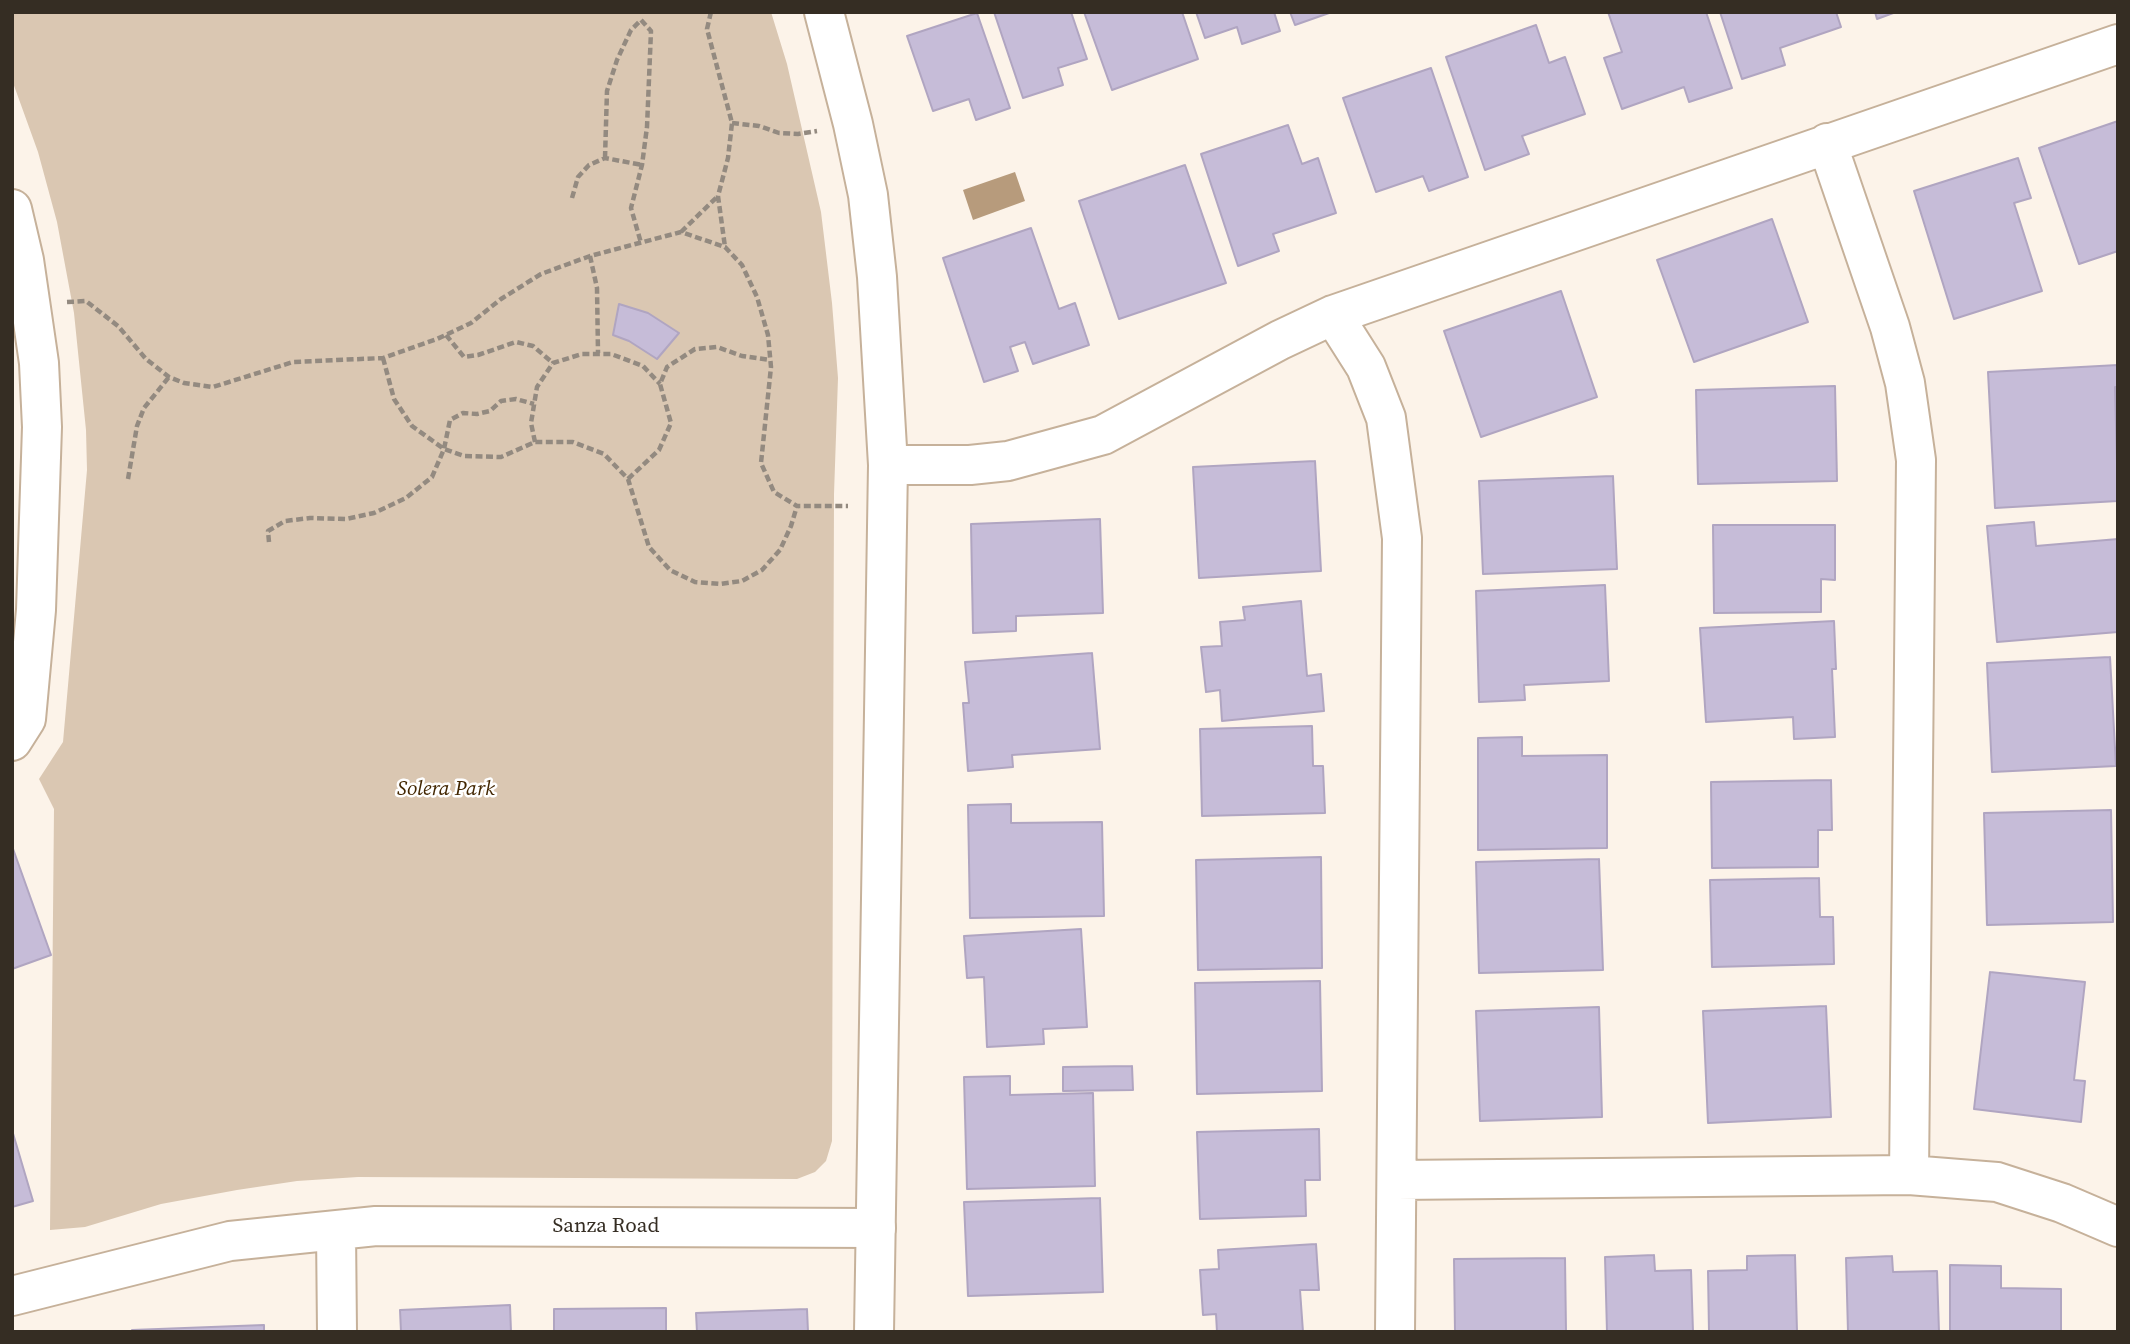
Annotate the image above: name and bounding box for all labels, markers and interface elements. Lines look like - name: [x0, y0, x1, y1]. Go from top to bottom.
- park label: Solera Park: [397, 777, 495, 803]
- street label: Sanza Road: [553, 1214, 659, 1240]

